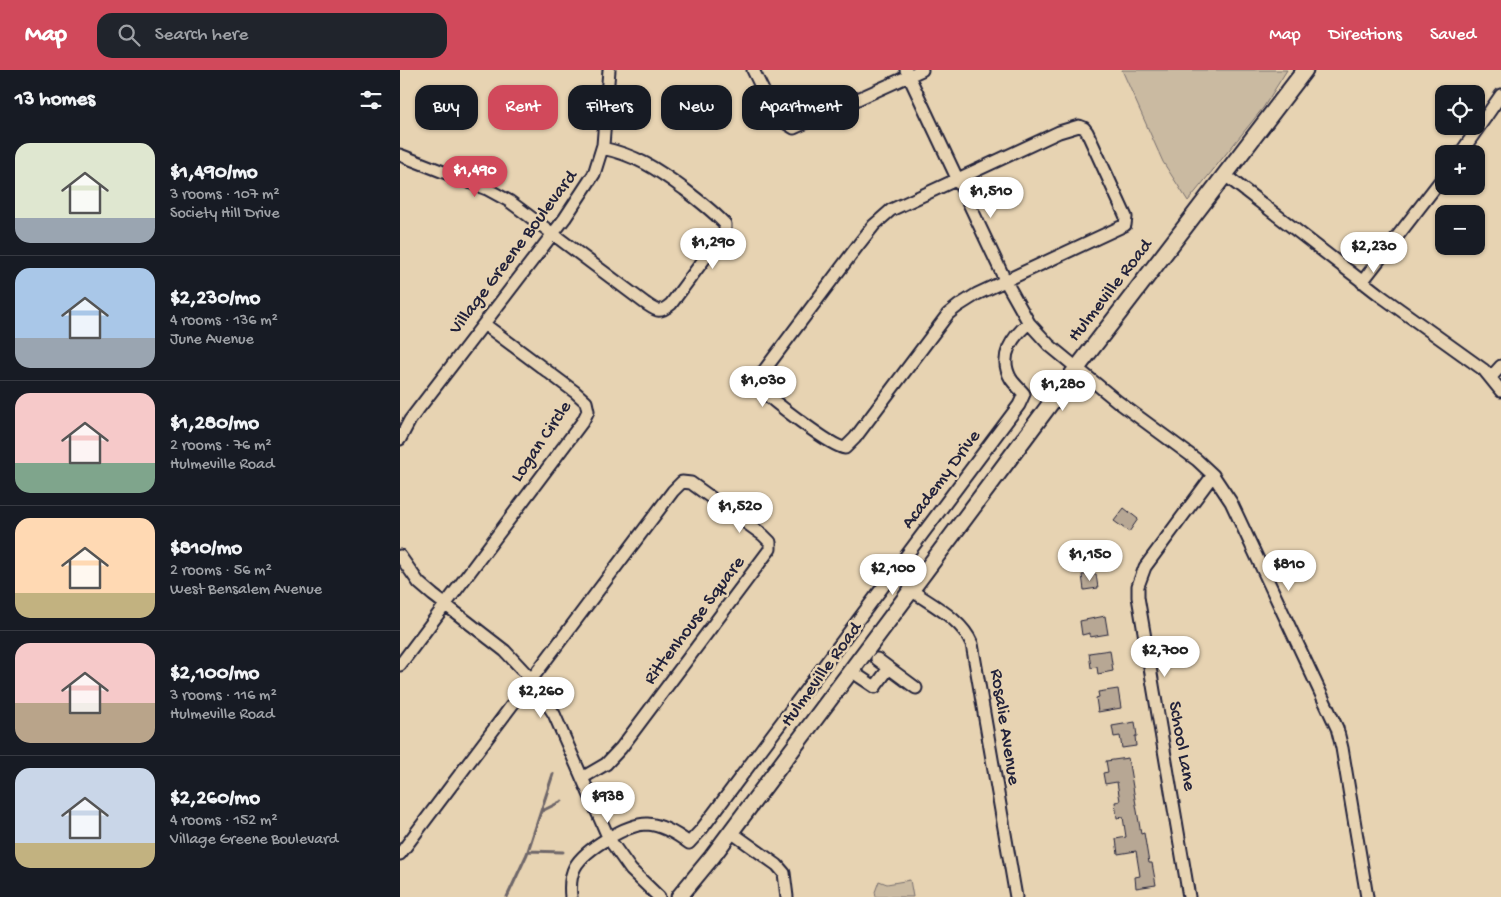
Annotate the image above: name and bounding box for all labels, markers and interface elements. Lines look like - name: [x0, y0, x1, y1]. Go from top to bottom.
- search box: [97, 13, 447, 58]
- text: Map: [25, 21, 67, 50]
- icon: search: [115, 21, 143, 49]
- text: Search here: [155, 24, 248, 47]
- text: Map: [1269, 25, 1301, 46]
- text: Directions: [1329, 25, 1402, 46]
- text: Saved: [1430, 25, 1476, 46]
- chip: Buy: [415, 85, 478, 130]
- chip: Rent: [488, 85, 558, 130]
- chip: Filters: [568, 85, 651, 130]
- chip: New: [661, 85, 732, 130]
- chip: Apartment: [742, 85, 859, 130]
- map controls: [1435, 85, 1485, 255]
- button: locate: [1435, 85, 1485, 135]
- icon: filters: [357, 86, 385, 114]
- text: 13 homes: [15, 88, 95, 113]
- button: +: [1435, 145, 1485, 195]
- pin: $1,490: [434, 156, 516, 198]
- text: $1,490/mo: [170, 161, 258, 186]
- text: $1,490: [453, 162, 497, 181]
- icon: home: [55, 163, 115, 223]
- street label: Village Greene Boulevard: [444, 165, 584, 340]
- pin: $1,510: [950, 176, 1032, 219]
- text: $1,510: [970, 183, 1012, 202]
- text: 3 rooms · 107 m²: [170, 186, 280, 205]
- text: Society Hill Drive: [170, 205, 279, 224]
- button: −: [1435, 205, 1485, 255]
- pin: $1,290: [672, 228, 754, 270]
- pin: $2,230: [1333, 232, 1415, 274]
- text: $1,290: [691, 234, 735, 253]
- street label: Hulmeville Road: [1064, 234, 1159, 347]
- text: $2,230: [1351, 238, 1397, 257]
- text: $2,230/mo: [170, 287, 260, 312]
- icon: home: [55, 288, 115, 348]
- text: 4 rooms · 136 m²: [170, 312, 278, 331]
- text: June Avenue: [170, 331, 254, 350]
- pin: $1,030: [722, 366, 804, 408]
- pin: $1,280: [1022, 370, 1104, 412]
- text: $1,030: [740, 372, 786, 391]
- text: $1,280: [1041, 376, 1085, 395]
- street label: Logan Circle: [506, 397, 578, 487]
- text: $1,280/mo: [170, 412, 259, 437]
- icon: home: [55, 413, 115, 473]
- street label: Academy Drive: [897, 426, 987, 534]
- text: 2 rooms · 76 m²: [170, 437, 272, 456]
- text: Hulmeville Road: [170, 456, 274, 475]
- pin: $1,520: [699, 492, 781, 534]
- text: $1,520: [718, 498, 762, 517]
- text: $810/mo: [170, 537, 242, 562]
- icon: home: [55, 538, 115, 598]
- pin: $1,150: [1049, 540, 1131, 582]
- text: $1,150: [1069, 546, 1111, 565]
- pin: $810: [1259, 550, 1319, 592]
- street label: Rittenhouse Square: [639, 552, 751, 690]
- pin: $2,100: [852, 554, 934, 596]
- text: $810: [1273, 556, 1305, 575]
- text: $2,100: [871, 560, 915, 579]
- text: 2 rooms · 56 m²: [170, 562, 272, 581]
- text: West Bensalem Avenue: [170, 581, 322, 600]
- street label: Hulmeville Road: [776, 617, 869, 732]
- pin: $2,700: [1124, 636, 1206, 678]
- text: $2,700: [1142, 642, 1188, 661]
- text: $2,100/mo: [170, 662, 260, 687]
- icon: home: [55, 663, 115, 723]
- street label: Rosalie Avenue: [983, 667, 1025, 787]
- pin: $2,260: [500, 676, 582, 719]
- text: $2,260: [518, 683, 564, 702]
- text: 3 rooms · 116 m²: [170, 687, 277, 706]
- street label: School Lane: [1162, 700, 1200, 793]
- text: Hulmeville Road: [170, 706, 274, 725]
- pin: $938: [578, 782, 638, 824]
- text: $2,260/mo: [170, 787, 260, 812]
- icon: home: [55, 788, 115, 848]
- text: $938: [592, 788, 624, 807]
- text: 4 rooms · 152 m²: [170, 812, 278, 831]
- text: Village Greene Boulevard: [170, 831, 338, 850]

